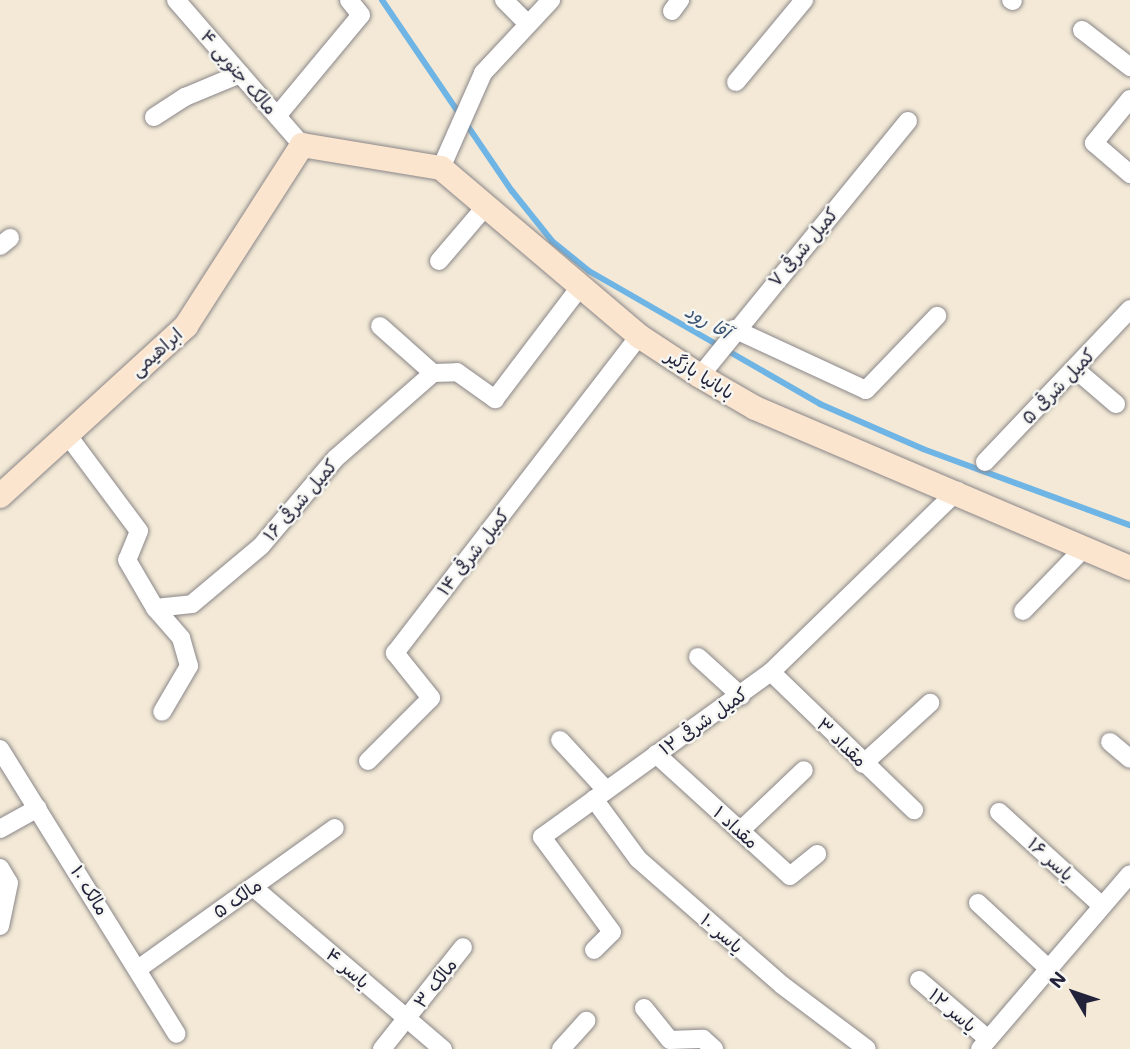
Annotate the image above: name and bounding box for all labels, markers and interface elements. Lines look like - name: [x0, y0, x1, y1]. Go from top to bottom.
- street label: مالک جنوبی ۴: [196, 25, 282, 119]
- street label: کمیل شرقی ۷: [764, 203, 842, 291]
- water label: آقا رود: [681, 299, 735, 343]
- street label: ابراهیمی: [126, 323, 186, 381]
- street label: بابانیا بازگیر: [662, 344, 738, 404]
- street label: کمیل شرقی ۵: [1017, 344, 1099, 428]
- street label: کمیل شرقی ۱۶: [259, 455, 341, 545]
- street label: کمیل شرقی ۱۴: [432, 504, 514, 600]
- street label: کمیل شرقی ۱۲: [655, 683, 751, 759]
- street label: مقداد ۳: [813, 713, 871, 771]
- street label: مقداد ۱: [709, 801, 763, 853]
- street label: یاسر ۱۶: [1023, 833, 1079, 885]
- street label: مالک ۱۰: [66, 861, 114, 919]
- street label: مالک ۵: [208, 874, 266, 922]
- street label: یاسر ۱۰: [696, 909, 748, 957]
- street label: یاسر ۴: [322, 943, 374, 993]
- street label: مالک ۳: [409, 954, 461, 1012]
- north arrow: [1039, 958, 1109, 1028]
- text: N: [1043, 966, 1072, 993]
- street label: یاسر ۱۲: [925, 983, 981, 1037]

